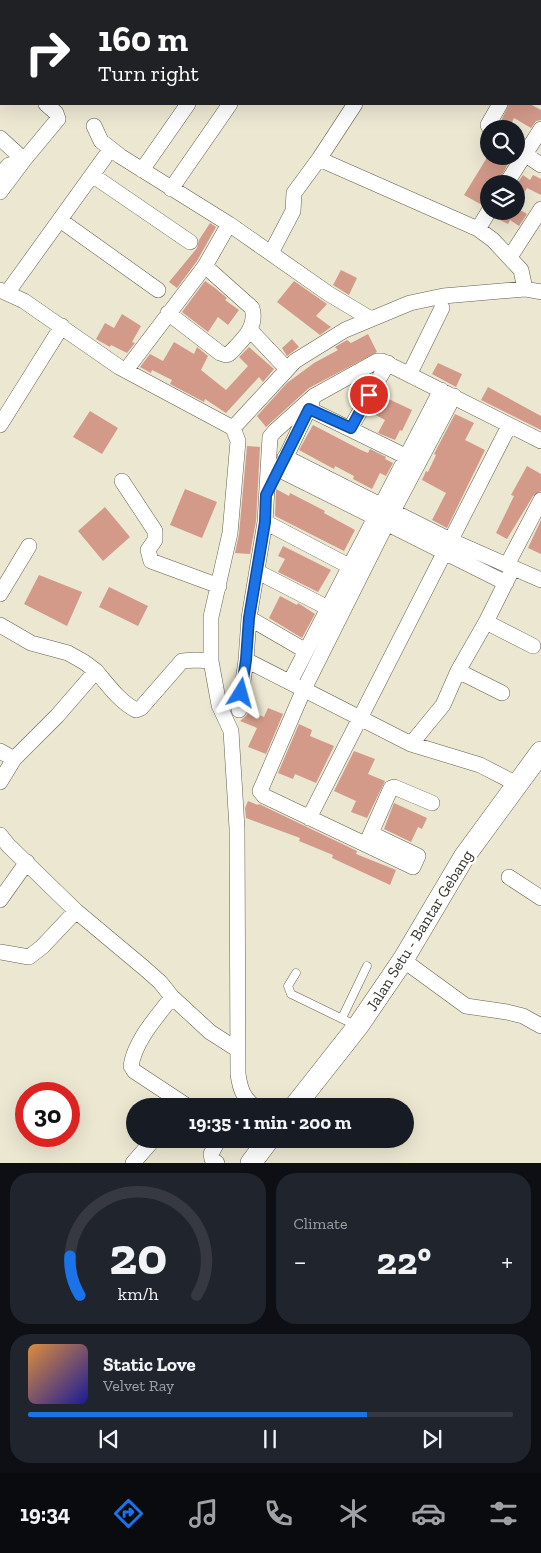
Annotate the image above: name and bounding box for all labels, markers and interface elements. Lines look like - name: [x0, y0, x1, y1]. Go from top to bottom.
- text: 160 m: [98, 18, 188, 60]
- icon: right: [15, 20, 80, 85]
- text: Turn right: [98, 60, 199, 87]
- map controls: [480, 120, 525, 220]
- button: search: [480, 120, 525, 165]
- button: layers: [480, 175, 525, 220]
- pin: [348, 374, 390, 416]
- icon: arrive: [355, 381, 383, 409]
- position arrow: [214, 666, 266, 718]
- street label: Jalan Setu - Bantar Gebang: [362, 846, 477, 1014]
- speed limit sign: 30: [15, 1082, 80, 1147]
- text: 19:35 · 1 min · 200 m: [189, 1111, 351, 1134]
- text: Climate: [294, 1214, 348, 1233]
- text: 20: [109, 1225, 167, 1287]
- text: 22°: [377, 1238, 431, 1284]
- text: −: [294, 1245, 307, 1278]
- text: +: [501, 1245, 513, 1278]
- text: km/h: [117, 1283, 158, 1305]
- text: Static Love: [103, 1353, 196, 1376]
- text: Velvet Ray: [103, 1376, 174, 1395]
- icon: previous: [95, 1425, 123, 1453]
- icon: pause: [256, 1425, 284, 1453]
- icon: next: [418, 1425, 446, 1453]
- icon: directions: [111, 1496, 146, 1531]
- icon: music: [186, 1496, 221, 1531]
- icon: phone: [261, 1496, 296, 1531]
- icon: climate: [336, 1496, 371, 1531]
- icon: car: [411, 1496, 446, 1531]
- icon: filters: [486, 1496, 521, 1531]
- text: 19:34: [20, 1500, 70, 1527]

